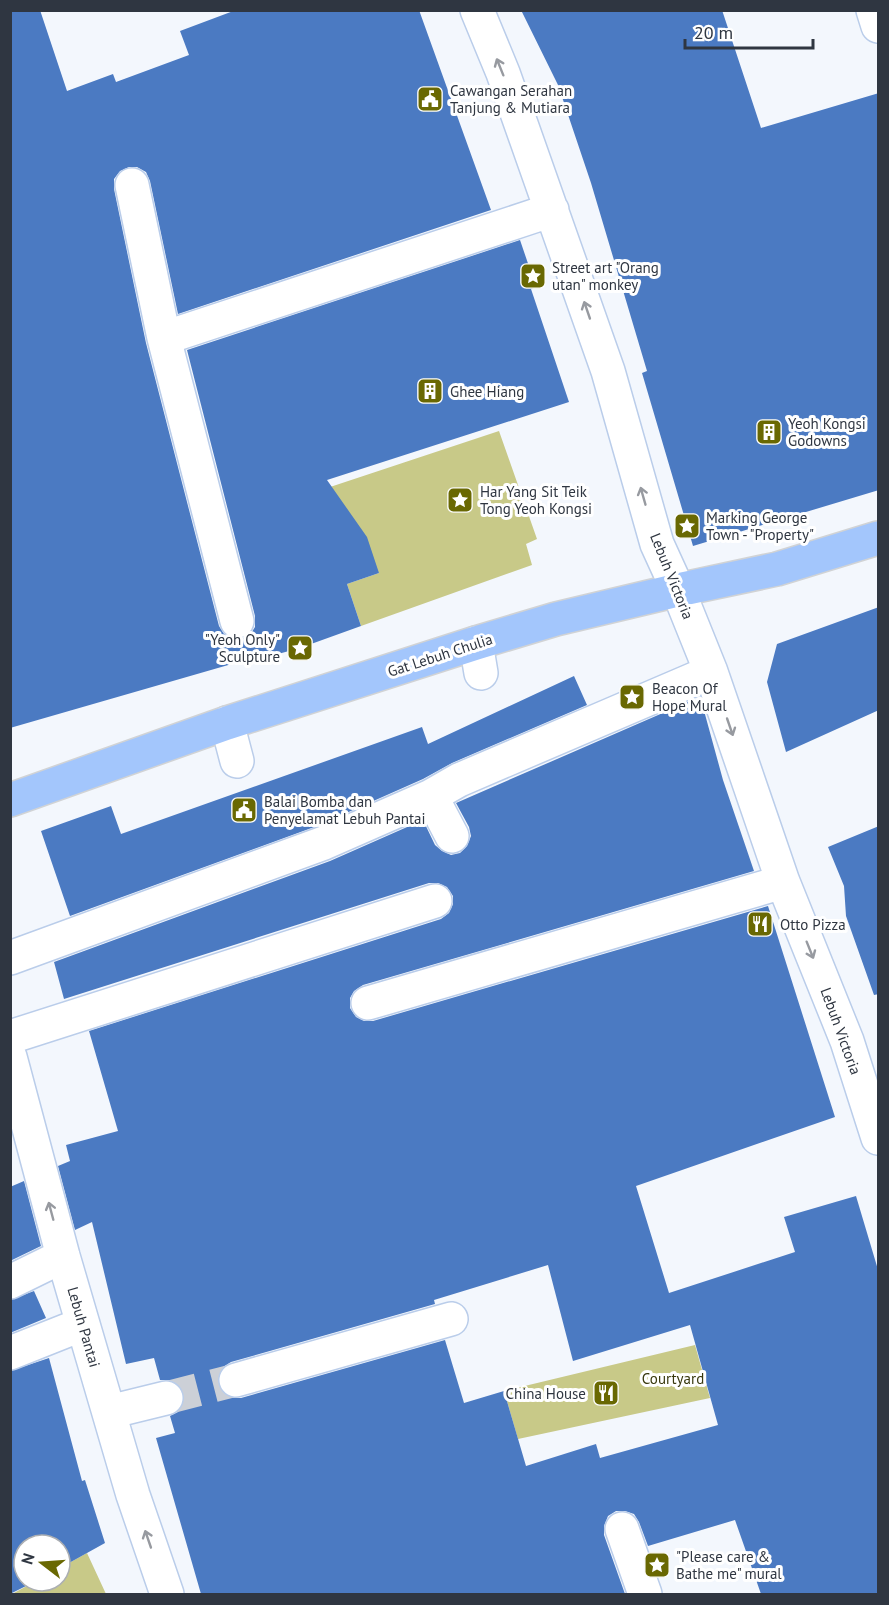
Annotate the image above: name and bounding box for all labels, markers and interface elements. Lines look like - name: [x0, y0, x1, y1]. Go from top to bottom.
- scale bar: [685, 12, 812, 50]
- text: 20 m: [694, 21, 733, 44]
- one-way arrow: [494, 58, 505, 76]
- place label: Cawangan Serahan Tanjung & Mutiara: [450, 81, 572, 117]
- public building icon: Cawangan Serahan Tanjung & Mutiara: [415, 84, 445, 114]
- place label: Street art "Orang utan" monkey: [552, 258, 659, 294]
- place icon: Street art "Orang utan" monkey: [518, 261, 548, 291]
- one-way arrow: [580, 301, 591, 320]
- building icon: Ghee Hiang: [415, 376, 445, 406]
- place label: Ghee Hiang: [450, 382, 524, 401]
- place label: Yeoh Kongsi Godowns: [788, 414, 866, 450]
- building icon: Yeoh Kongsi Godowns: [754, 417, 784, 447]
- place label: Har Yang Sit Teik Tong Yeoh Kongsi: [480, 482, 592, 518]
- place icon: Har Yang Sit Teik Tong Yeoh Kongsi: [445, 485, 475, 515]
- one-way arrow: [637, 487, 648, 506]
- place label: Marking George Town - "Property": [706, 508, 814, 544]
- place icon: Marking George Town - "Property": [672, 511, 702, 541]
- street label: Lebuh Victoria: [646, 530, 698, 622]
- street label: Gat Lebuh Chulia: [385, 629, 495, 681]
- place label: "Yeoh Only" Sculpture: [205, 630, 280, 666]
- place icon: "Yeoh Only" Sculpture: [285, 633, 315, 663]
- place label: Beacon Of Hope Mural: [652, 679, 727, 715]
- place icon: Beacon Of Hope Mural: [617, 682, 647, 712]
- one-way arrow: [725, 717, 736, 736]
- place label: Balai Bomba dan Penyelamat Lebuh Pantai: [264, 792, 426, 828]
- public building icon: Balai Bomba dan Penyelamat Lebuh Pantai: [229, 795, 259, 825]
- restaurant icon: Otto Pizza: [745, 909, 775, 939]
- place label: Otto Pizza: [780, 915, 846, 934]
- one-way arrow: [806, 940, 817, 959]
- street label: Lebuh Victoria: [816, 985, 866, 1077]
- one-way arrow: [45, 1202, 57, 1221]
- street label: Lebuh Pantai: [63, 1285, 105, 1369]
- park label: Courtyard: [642, 1369, 704, 1388]
- restaurant icon: China House: [591, 1378, 621, 1408]
- place label: China House: [505, 1384, 586, 1403]
- one-way arrow: [141, 1530, 152, 1549]
- north arrow: [12, 1533, 72, 1593]
- place label: "Please care & Bathe me" mural: [676, 1547, 782, 1583]
- place icon: "Please care & Bathe me" mural: [642, 1550, 672, 1580]
- text: N: [17, 1551, 39, 1567]

